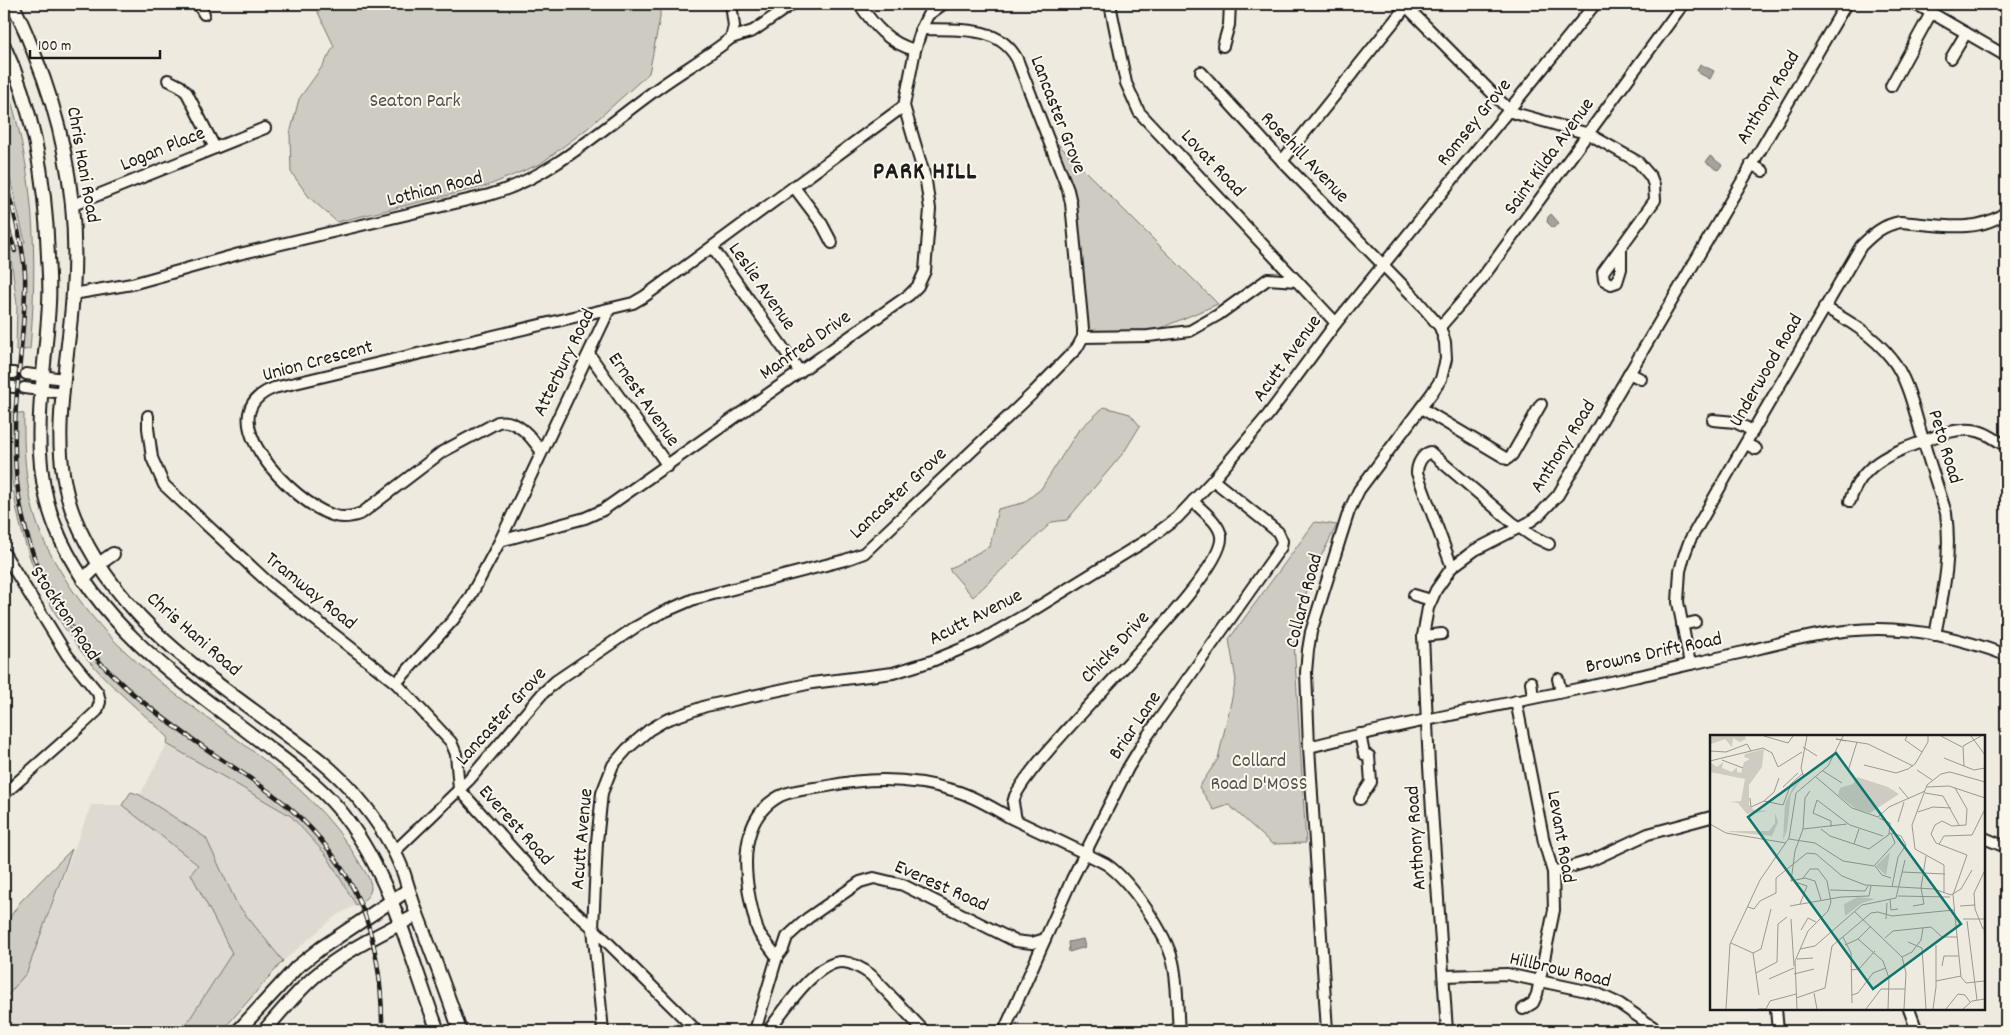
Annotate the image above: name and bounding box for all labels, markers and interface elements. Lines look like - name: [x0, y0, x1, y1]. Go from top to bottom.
- scale bar: [30, 28, 160, 60]
- text: 100 m: [38, 36, 71, 58]
- street label: Anthony Road: [1730, 46, 1808, 150]
- street label: Lancaster Grove: [1022, 52, 1092, 178]
- street label: Romsey Grove: [1431, 73, 1519, 173]
- park label: Seaton Park: [369, 88, 461, 116]
- street label: Saint Kilda Avenue: [1498, 92, 1602, 221]
- street label: Chris Hani Road: [58, 105, 106, 225]
- street label: Rosehill Avenue: [1253, 106, 1355, 210]
- street label: Logan Place: [116, 120, 210, 180]
- street label: Lovat Road: [1173, 124, 1251, 204]
- district label: PARK HILL: [873, 155, 977, 191]
- street label: Lothian Road: [384, 165, 486, 215]
- street label: Leslie Avenue: [720, 237, 802, 337]
- street label: Atterbury Road: [527, 304, 603, 422]
- street label: Manfred Drive: [755, 304, 858, 388]
- street label: Acutt Avenue: [1247, 309, 1329, 408]
- street label: Underwood Road: [1723, 309, 1811, 433]
- street label: Union Crescent: [260, 334, 376, 390]
- street label: Ernest Avenue: [600, 347, 686, 453]
- street label: Anthony Road: [1524, 395, 1604, 499]
- street label: Peto Road: [1919, 406, 1969, 488]
- street label: Lancaster Grove: [844, 441, 954, 547]
- street label: Tramway Road: [258, 546, 362, 638]
- street label: Collard Road: [1279, 551, 1331, 651]
- street label: Stockton Road: [22, 561, 106, 667]
- street label: Acutt Avenue: [924, 582, 1028, 654]
- street label: Chris Hani Road: [139, 586, 247, 684]
- street label: Chicks Drive: [1075, 605, 1157, 691]
- street label: Browns Drift Road: [1583, 626, 1725, 682]
- street label: Lancaster Grove: [450, 661, 554, 773]
- street label: Briar Lane: [1103, 686, 1169, 766]
- inset map: [1710, 735, 1985, 1010]
- park label: Collard Road D'MOSS: [1210, 748, 1308, 799]
- street label: Everest Road: [471, 779, 559, 873]
- street label: Anthony Road: [1399, 785, 1435, 891]
- street label: Acutt Avenue: [565, 787, 601, 891]
- street label: Levant Road: [1538, 789, 1582, 885]
- street label: Everest Road: [890, 854, 992, 920]
- street label: Hillbrow Road: [1507, 946, 1613, 996]

